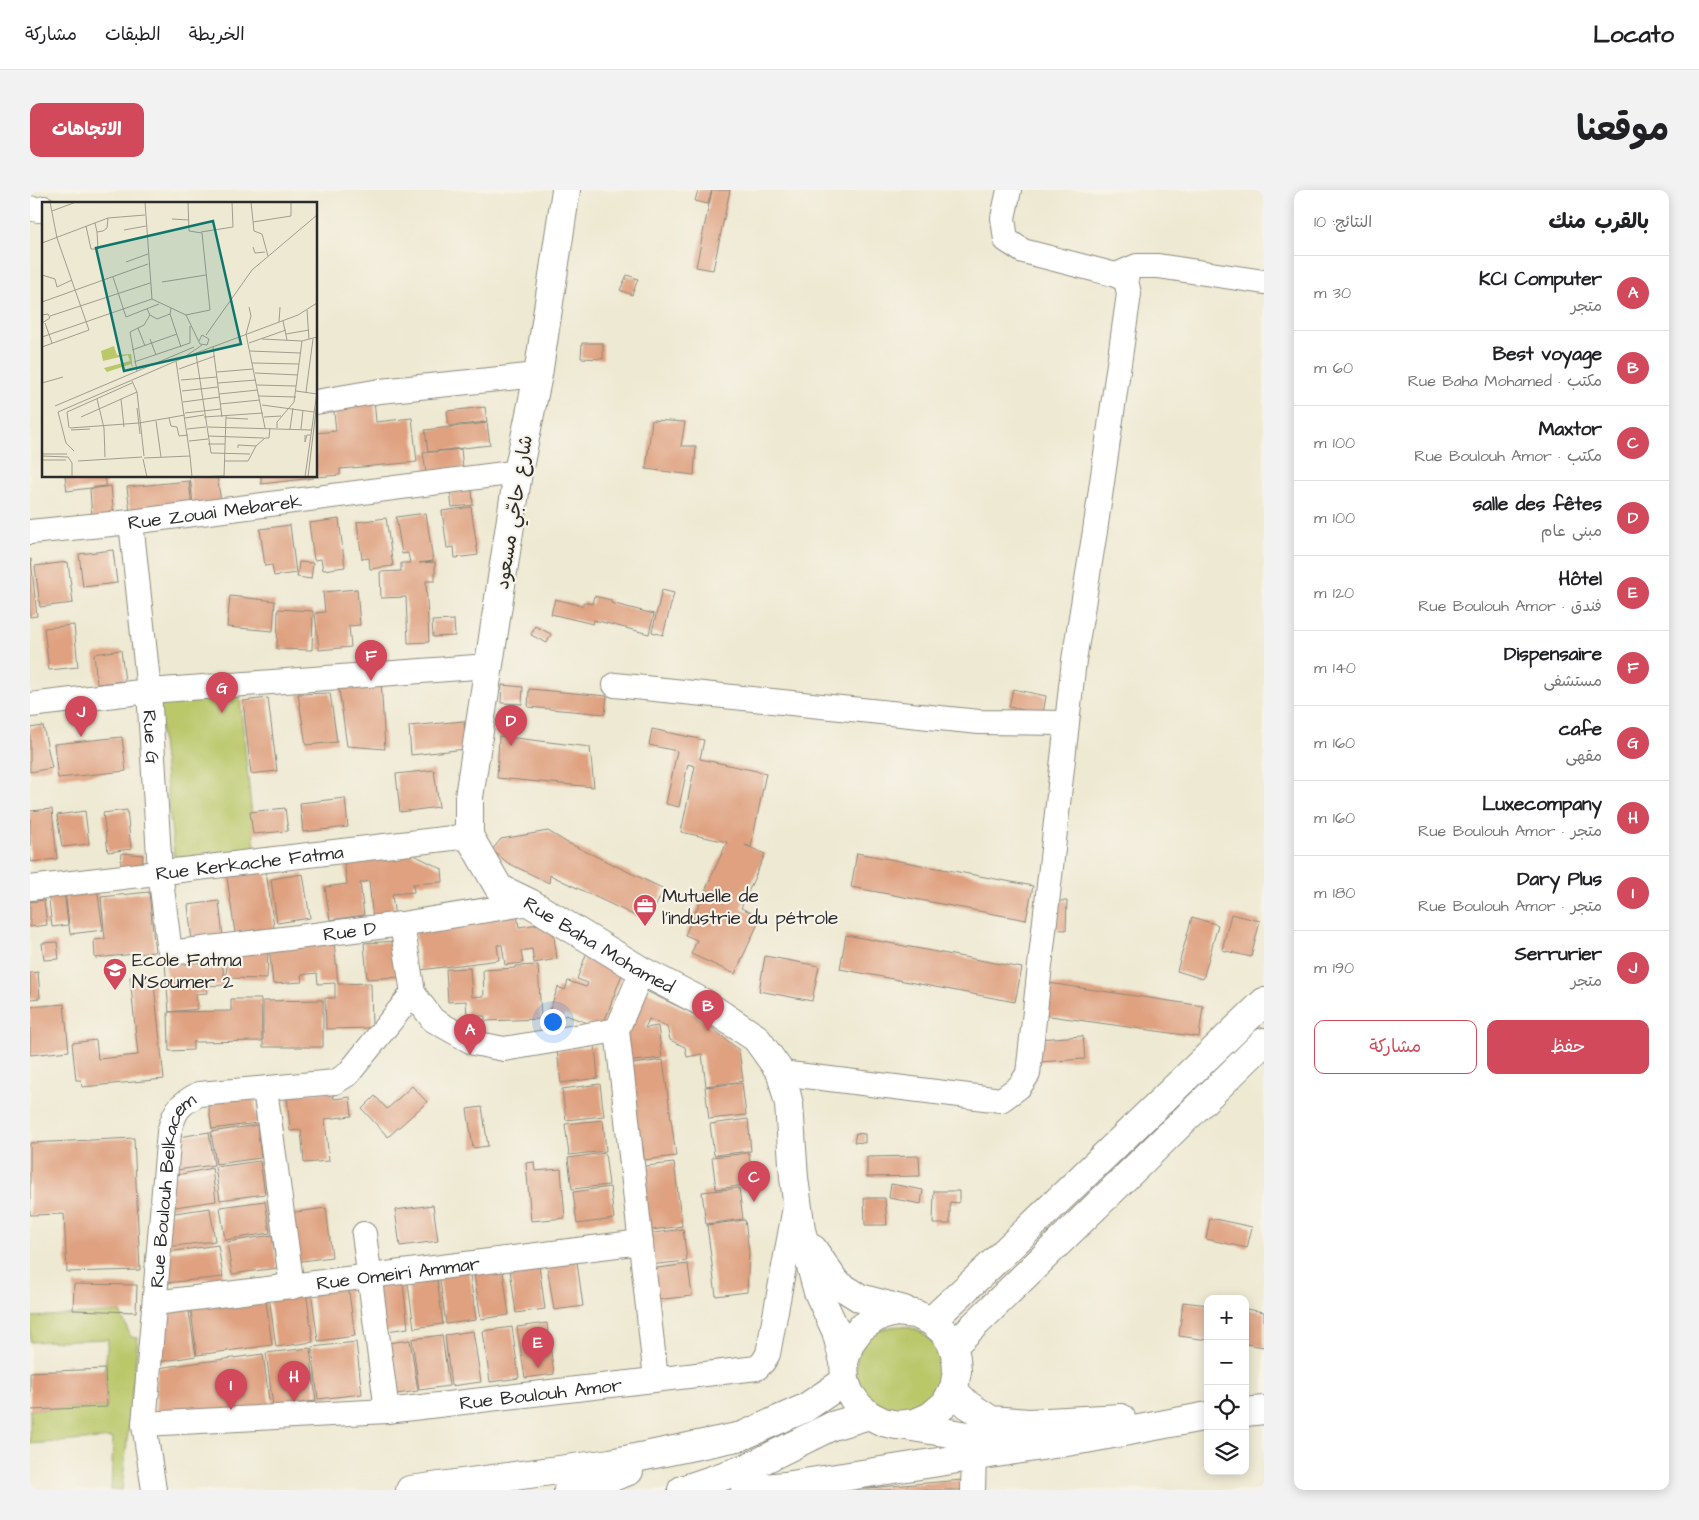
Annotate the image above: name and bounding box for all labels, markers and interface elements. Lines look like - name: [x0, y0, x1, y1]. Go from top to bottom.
- text: Locato: [1593, 18, 1674, 52]
- text: مشاركة: [25, 22, 77, 47]
- text: الطبقات: [105, 22, 161, 47]
- text: الخريطة: [189, 22, 245, 47]
- button: الاتجاهات: [30, 103, 144, 157]
- text: موقعنا: [1576, 105, 1669, 154]
- inset map: [42, 202, 318, 478]
- text: بالقرب منك: [1548, 207, 1649, 236]
- text: النتائج: 10: [1314, 211, 1372, 233]
- text: KCI Computer: [1479, 266, 1602, 293]
- text: 30 m: [1314, 282, 1351, 304]
- text: A: [1628, 282, 1638, 304]
- text: متجر: [1571, 295, 1602, 317]
- text: Best voyage: [1493, 341, 1602, 368]
- text: 60 m: [1314, 357, 1353, 379]
- text: B: [1627, 357, 1639, 379]
- text: مكتب · Rue Baha Mohamed: [1408, 370, 1602, 392]
- text: Maxtor: [1539, 416, 1602, 443]
- text: 100 m: [1314, 432, 1355, 454]
- text: C: [1627, 432, 1639, 454]
- street label: شارع حاجّي مسعود: [489, 433, 542, 592]
- text: مكتب · Rue Boulouh Amor: [1414, 445, 1602, 467]
- street label: Rue Zouai Mebarek: [126, 488, 304, 537]
- text: salle des fêtes: [1473, 491, 1602, 518]
- text: 100 m: [1314, 507, 1355, 529]
- text: D: [1628, 507, 1638, 529]
- text: مبنى عام: [1541, 520, 1602, 542]
- text: Hôtel: [1559, 566, 1602, 593]
- text: 120 m: [1314, 582, 1354, 604]
- text: E: [1628, 582, 1638, 604]
- text: فندق · Rue Boulouh Amor: [1418, 595, 1602, 617]
- pin: F: [355, 640, 387, 681]
- text: Dispensaire: [1504, 641, 1602, 668]
- text: 140 m: [1314, 657, 1356, 679]
- text: F: [1627, 657, 1639, 679]
- text: مستشفى: [1543, 670, 1602, 692]
- pin: G: [206, 672, 238, 713]
- pin: J: [65, 696, 97, 737]
- pin: D: [495, 705, 527, 746]
- street label: Rue G: [135, 709, 165, 765]
- text: cafe: [1559, 716, 1602, 743]
- text: 160 m: [1314, 732, 1355, 754]
- text: G: [1627, 732, 1639, 754]
- text: مقهى: [1565, 745, 1602, 767]
- text: Luxecompany: [1482, 791, 1602, 818]
- text: 160 m: [1314, 807, 1355, 829]
- text: H: [1628, 807, 1638, 829]
- text: متجر · Rue Boulouh Amor: [1418, 820, 1602, 842]
- street label: Rue Kerkache Fatma: [154, 839, 345, 888]
- text: Dary Plus: [1517, 866, 1602, 893]
- text: 180 m: [1314, 882, 1355, 904]
- text: I: [1632, 882, 1634, 904]
- place label: Mutuelle de l'industrie du pétrole: [662, 883, 838, 932]
- street label: Rue Baha Mohamed: [518, 890, 679, 1001]
- office icon: Mutuelle de l'industrie du pétrole: [632, 893, 658, 927]
- text: متجر · Rue Boulouh Amor: [1418, 895, 1602, 917]
- street label: Rue D: [322, 915, 378, 949]
- text: Serrurier: [1515, 941, 1602, 968]
- place label: Ecole Fatma N'Soumer 2: [132, 947, 242, 996]
- school or university icon: Ecole Fatma N'Soumer 2: [102, 957, 128, 991]
- text: 190 m: [1314, 957, 1354, 979]
- text: J: [1629, 957, 1637, 979]
- text: متجر: [1571, 970, 1602, 992]
- pin: B: [692, 990, 724, 1031]
- your location: [540, 1009, 566, 1035]
- pin: A: [454, 1014, 486, 1055]
- button: مشاركة: [1314, 1020, 1477, 1074]
- button: حفظ: [1487, 1020, 1649, 1074]
- street label: Rue Boulouh Belkacem: [144, 1087, 202, 1289]
- pin: C: [738, 1161, 770, 1202]
- street label: Rue Omeiri Ammar: [315, 1250, 482, 1298]
- map controls: [1204, 1295, 1249, 1475]
- button: +: [1204, 1295, 1249, 1340]
- pin: E: [522, 1327, 554, 1368]
- button: −: [1204, 1340, 1249, 1385]
- pin: H: [278, 1361, 310, 1402]
- pin: I: [215, 1369, 247, 1410]
- street label: Rue Boulouh Amor: [458, 1372, 624, 1417]
- button: locate: [1204, 1385, 1249, 1430]
- button: layers: [1204, 1430, 1249, 1475]

